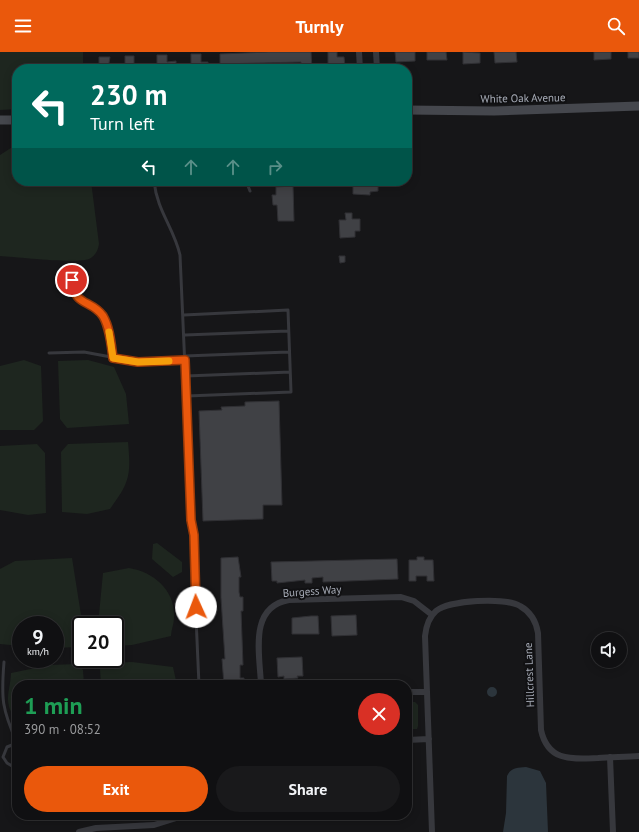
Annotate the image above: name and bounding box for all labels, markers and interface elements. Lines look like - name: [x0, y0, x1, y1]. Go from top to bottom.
- icon: menu: [12, 15, 34, 37]
- text: Turnly: [295, 15, 344, 38]
- icon: search: [605, 15, 627, 37]
- text: 230 m: [90, 76, 167, 113]
- icon: left: [24, 80, 76, 132]
- street label: White Oak Avenue: [480, 90, 566, 106]
- text: Turn left: [90, 112, 155, 135]
- icon: left: [138, 156, 160, 178]
- icon: ahead: [180, 156, 202, 178]
- icon: ahead: [222, 156, 244, 178]
- icon: right: [264, 156, 286, 178]
- pin: [55, 263, 89, 297]
- icon: arrive: [61, 269, 83, 291]
- street label: Burgess Way: [282, 582, 343, 600]
- position arrow: [175, 586, 217, 628]
- speed limit sign: 20: [72, 616, 124, 668]
- text: 9: [32, 624, 44, 650]
- map controls: [591, 632, 627, 668]
- button: sound: [591, 632, 627, 668]
- street label: Hillcrest Lane: [521, 642, 537, 708]
- text: km/h: [27, 645, 49, 658]
- text: 1 min: [24, 690, 83, 721]
- button: close: [358, 693, 400, 735]
- text: 390 m · 08:52: [24, 721, 101, 738]
- button: Exit: [24, 766, 208, 812]
- button: Share: [216, 766, 400, 812]

